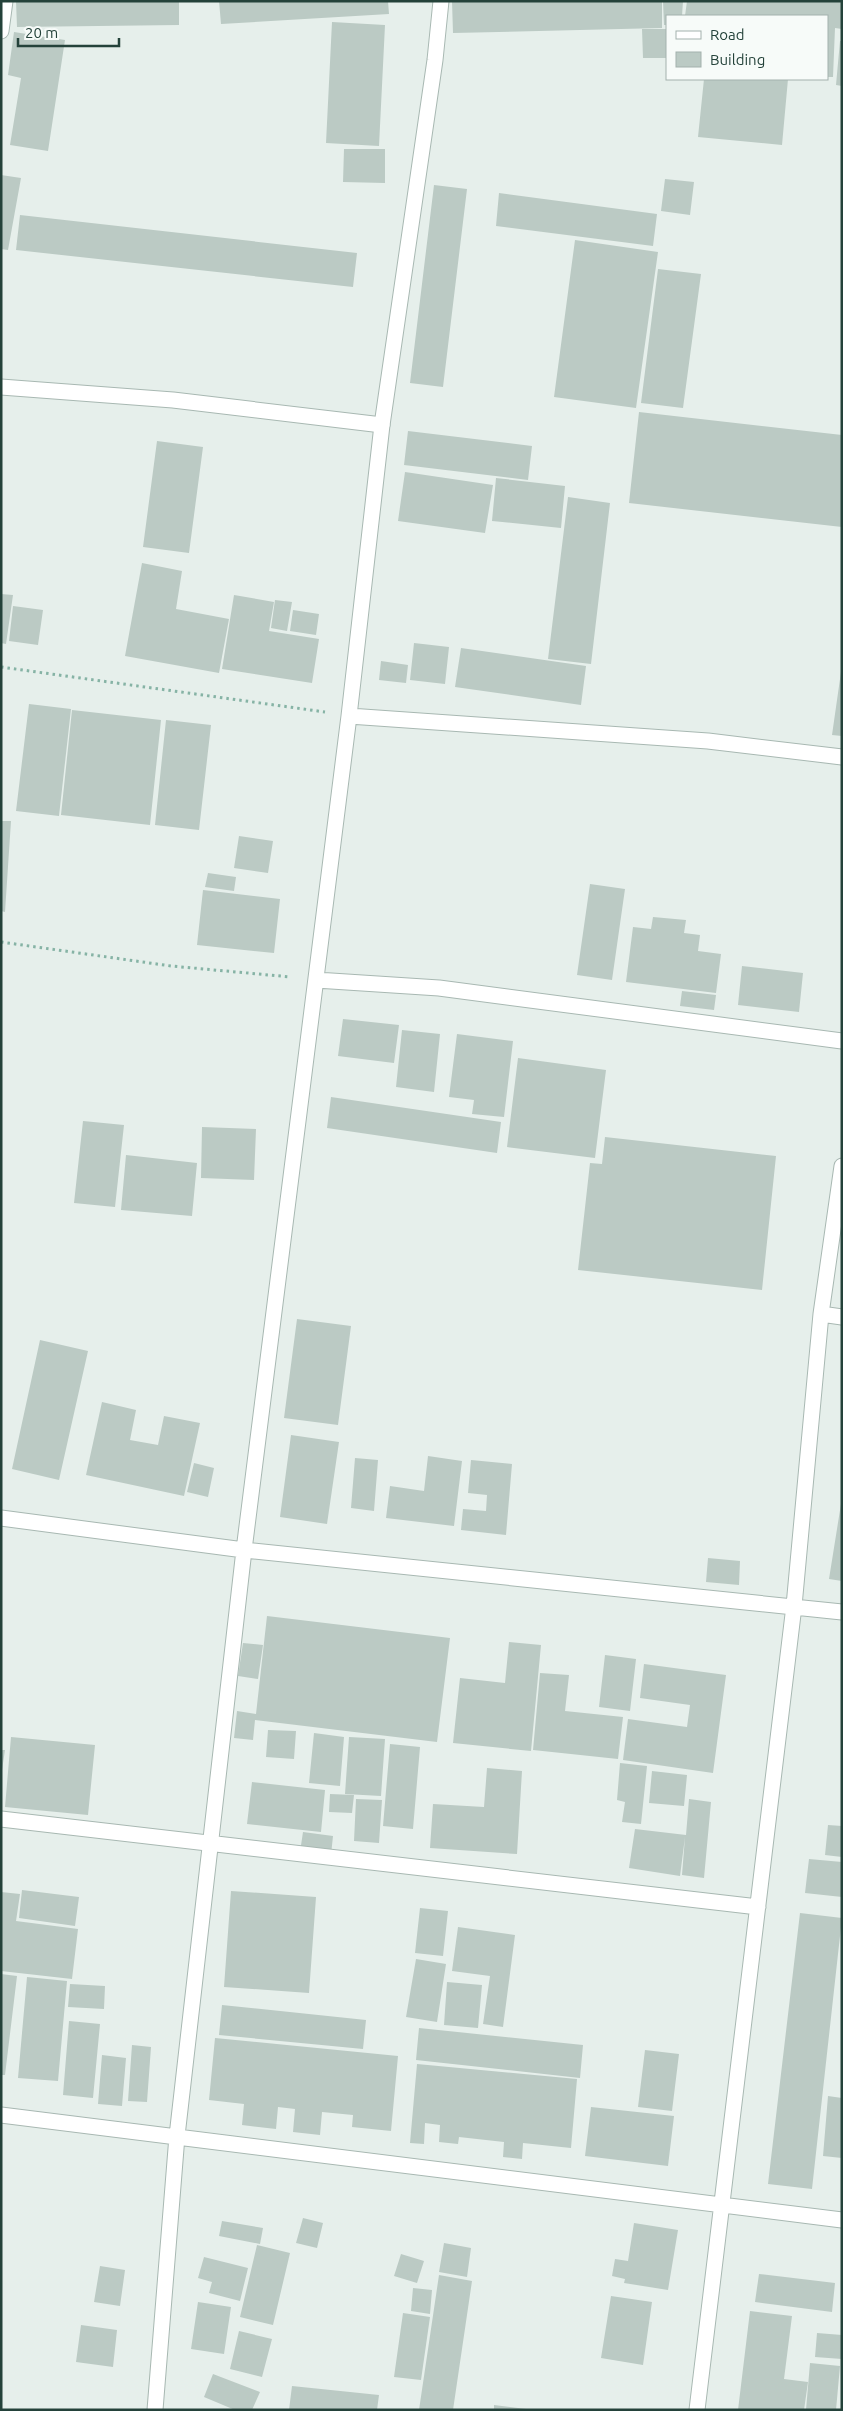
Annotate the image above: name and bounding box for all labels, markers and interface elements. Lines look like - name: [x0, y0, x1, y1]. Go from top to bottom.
- scale bar: [18, 15, 119, 47]
- legend: [666, 15, 828, 80]
- text: 20 m: [25, 24, 58, 41]
- text: Road: [710, 26, 745, 43]
- text: Building: [710, 51, 765, 68]

